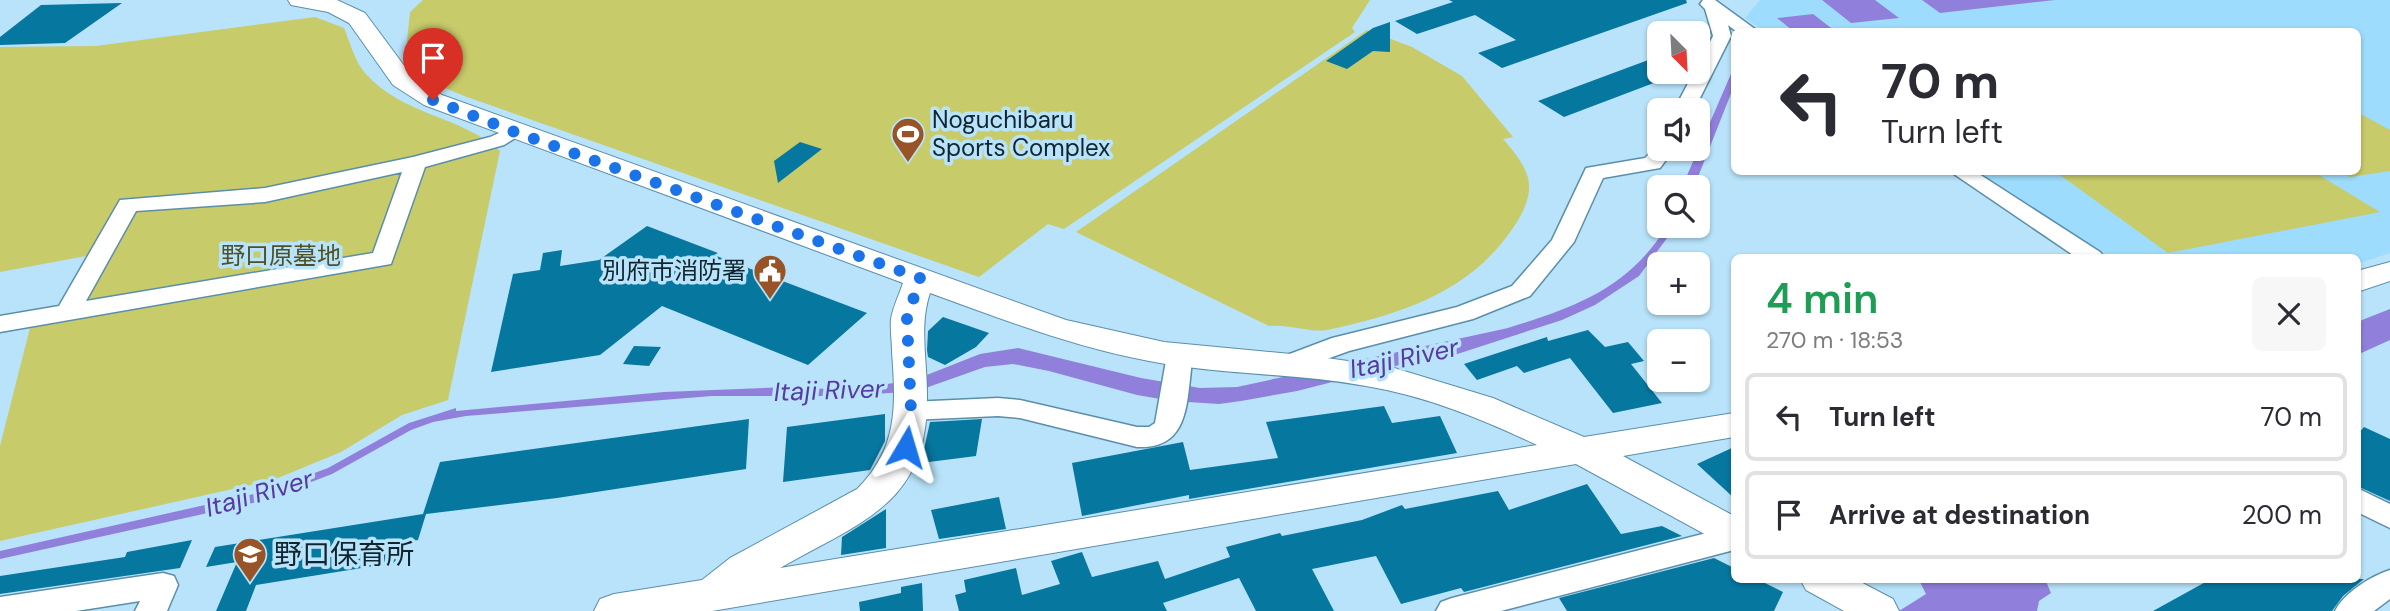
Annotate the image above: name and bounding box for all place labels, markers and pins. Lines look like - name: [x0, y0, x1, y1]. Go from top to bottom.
- pin: [403, 28, 463, 100]
- place label: Noguchibaru Sports Complex: [932, 104, 1110, 163]
- sports icon: Noguchibaru Sports Complex: [889, 115, 927, 164]
- public building icon: 別府市消防署: [751, 252, 789, 301]
- place label: 別府市消防署: [602, 255, 746, 286]
- school or university icon: 野口保育所: [231, 535, 269, 584]
- place label: 野口保育所: [274, 536, 414, 573]

